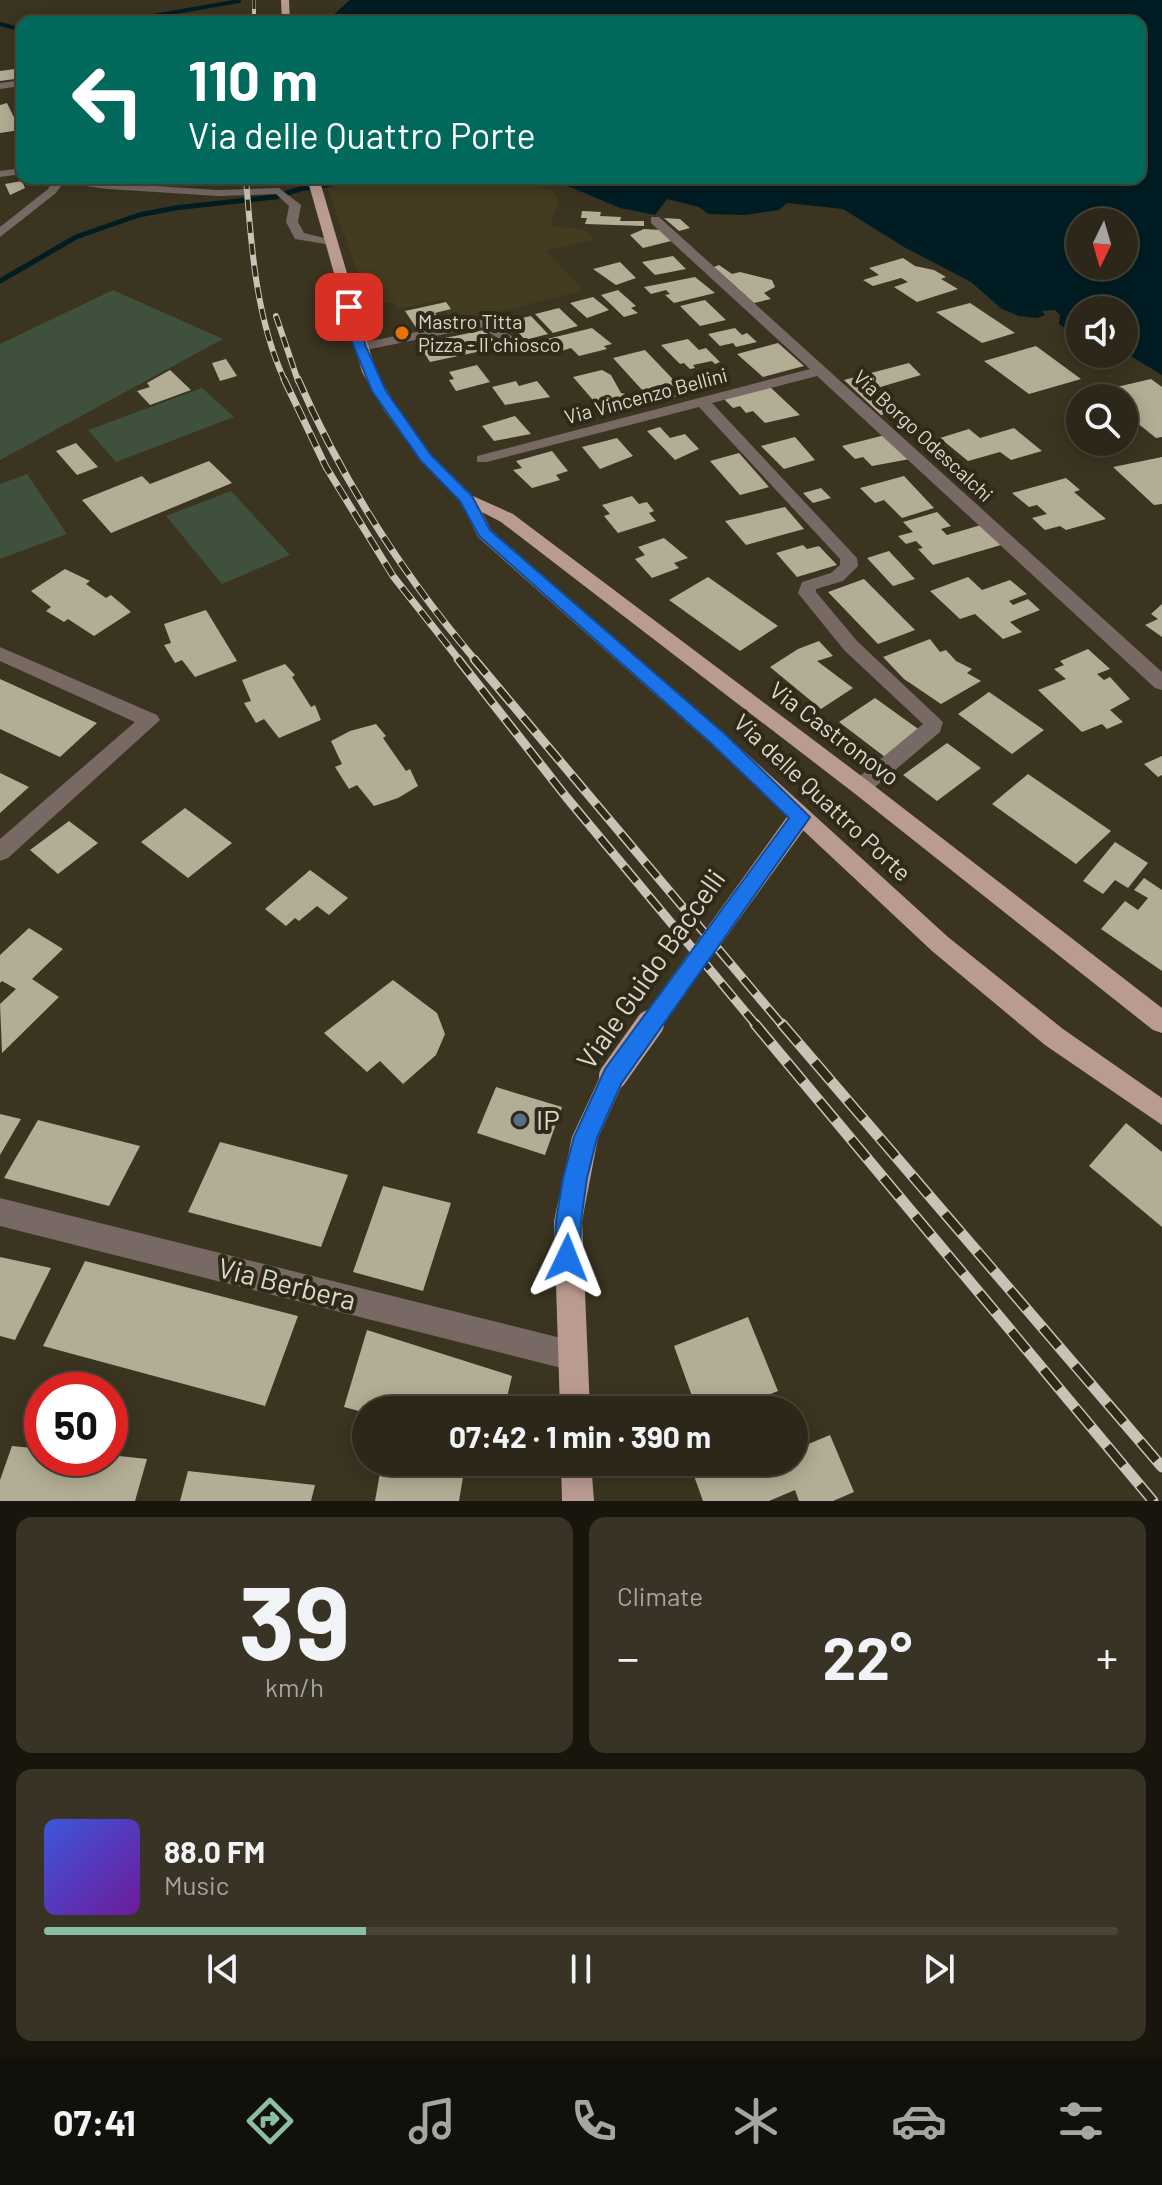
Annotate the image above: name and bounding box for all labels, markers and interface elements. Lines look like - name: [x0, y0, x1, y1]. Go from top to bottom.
- text: 110 m: [188, 45, 318, 112]
- icon: left: [56, 48, 160, 152]
- text: Via delle Quattro Porte: [188, 113, 536, 156]
- north arrow: [1066, 208, 1138, 280]
- map controls: [1066, 208, 1138, 456]
- pin: [315, 273, 383, 341]
- icon: arrive: [327, 285, 371, 329]
- button: sound: [1066, 296, 1138, 368]
- place label: Mastro Titta Pizza - Il chiosco: [418, 309, 561, 356]
- marker: Mastro Titta Pizza - Il chiosco: [393, 324, 411, 342]
- street label: Via Vincenzo Bellini: [562, 362, 730, 428]
- street label: Via Borgo Odescalchi: [849, 364, 998, 506]
- button: search: [1066, 384, 1138, 456]
- street label: Via Castronovo: [764, 674, 906, 791]
- street label: Via delle Quattro Porte: [728, 707, 918, 887]
- street label: Viale Guido Baccelli: [569, 862, 732, 1075]
- place label: IP: [536, 1102, 560, 1136]
- marker: IP: [511, 1111, 529, 1129]
- position arrow: [525, 1216, 609, 1300]
- street label: Via Berbera: [215, 1250, 360, 1317]
- speed limit sign: 50: [24, 1372, 128, 1476]
- text: 07:42 · 1 min · 390 m: [449, 1418, 711, 1454]
- text: 39: [239, 1556, 350, 1681]
- text: Climate: [617, 1580, 703, 1611]
- text: 22°: [823, 1620, 912, 1692]
- text: −: [617, 1630, 639, 1683]
- text: +: [1096, 1630, 1118, 1683]
- text: km/h: [265, 1671, 324, 1702]
- text: 88.0 FM: [164, 1833, 265, 1869]
- text: Music: [164, 1869, 229, 1900]
- icon: previous: [201, 1947, 245, 1991]
- icon: pause: [559, 1947, 603, 1991]
- icon: next: [917, 1947, 961, 1991]
- icon: directions: [242, 2093, 298, 2149]
- icon: music: [404, 2093, 460, 2149]
- icon: phone: [566, 2093, 622, 2149]
- icon: climate: [728, 2093, 784, 2149]
- icon: car: [891, 2093, 947, 2149]
- icon: filters: [1053, 2093, 1109, 2149]
- text: 07:41: [53, 2100, 136, 2143]

